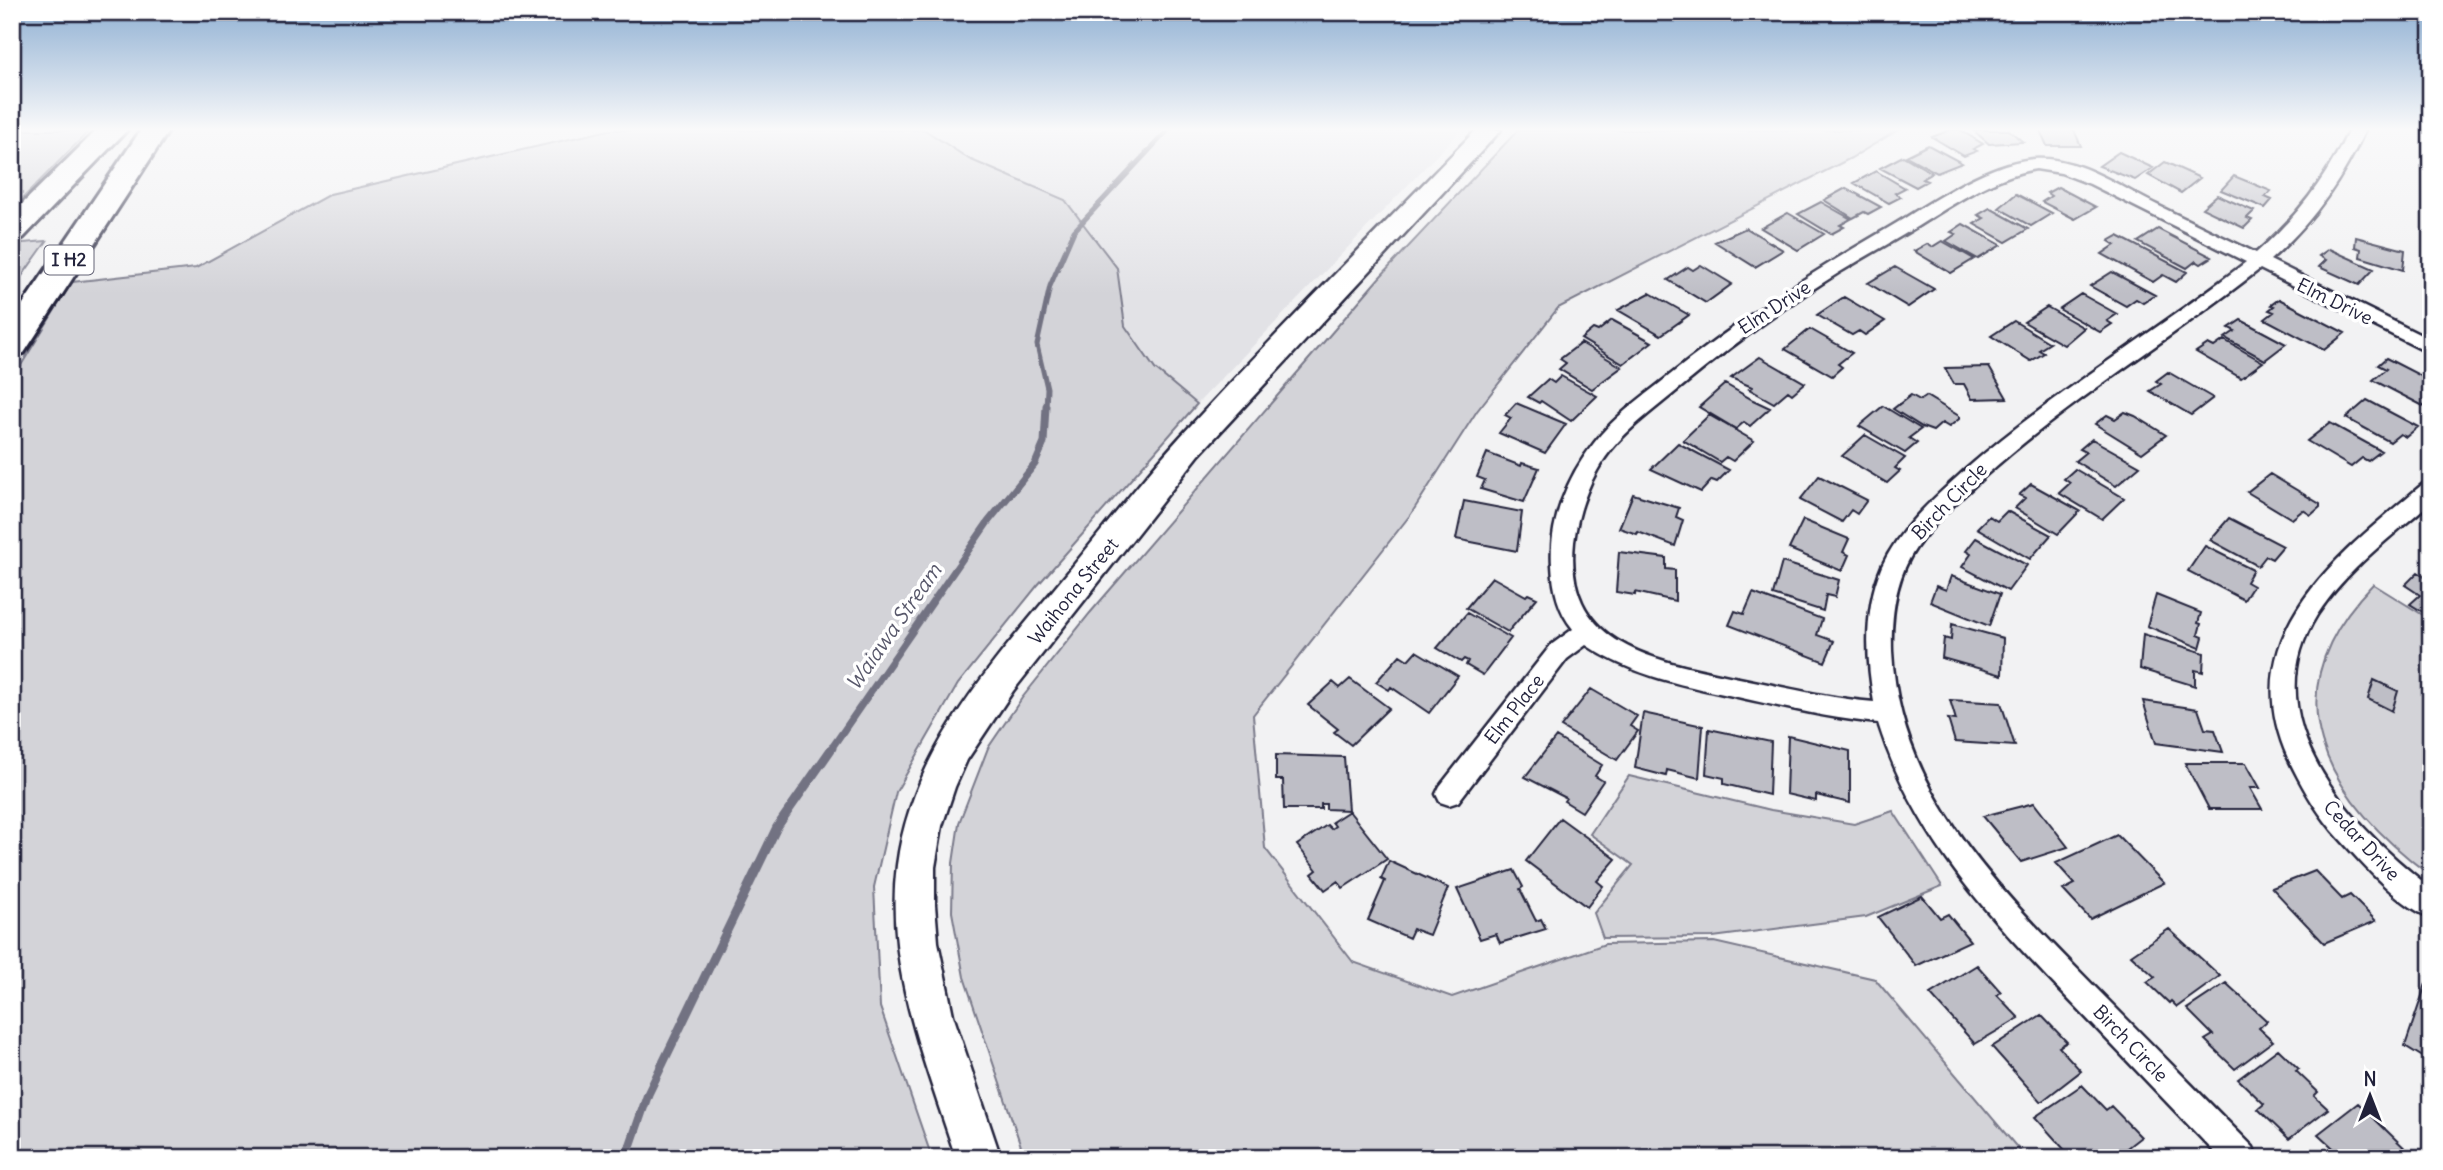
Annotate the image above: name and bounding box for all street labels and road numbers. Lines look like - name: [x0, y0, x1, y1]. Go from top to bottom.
- road number: I H2: [44, 246, 94, 274]
- street label: Elm Drive: [2293, 272, 2377, 330]
- street label: Elm Drive: [1733, 275, 1815, 339]
- street label: Birch Circle: [1906, 457, 1992, 545]
- street label: Waihona Street: [1023, 533, 1123, 649]
- street label: Elm Place: [1479, 669, 1549, 749]
- street label: Cedar Drive: [2319, 795, 2405, 885]
- street label: Birch Circle: [2088, 999, 2174, 1087]

